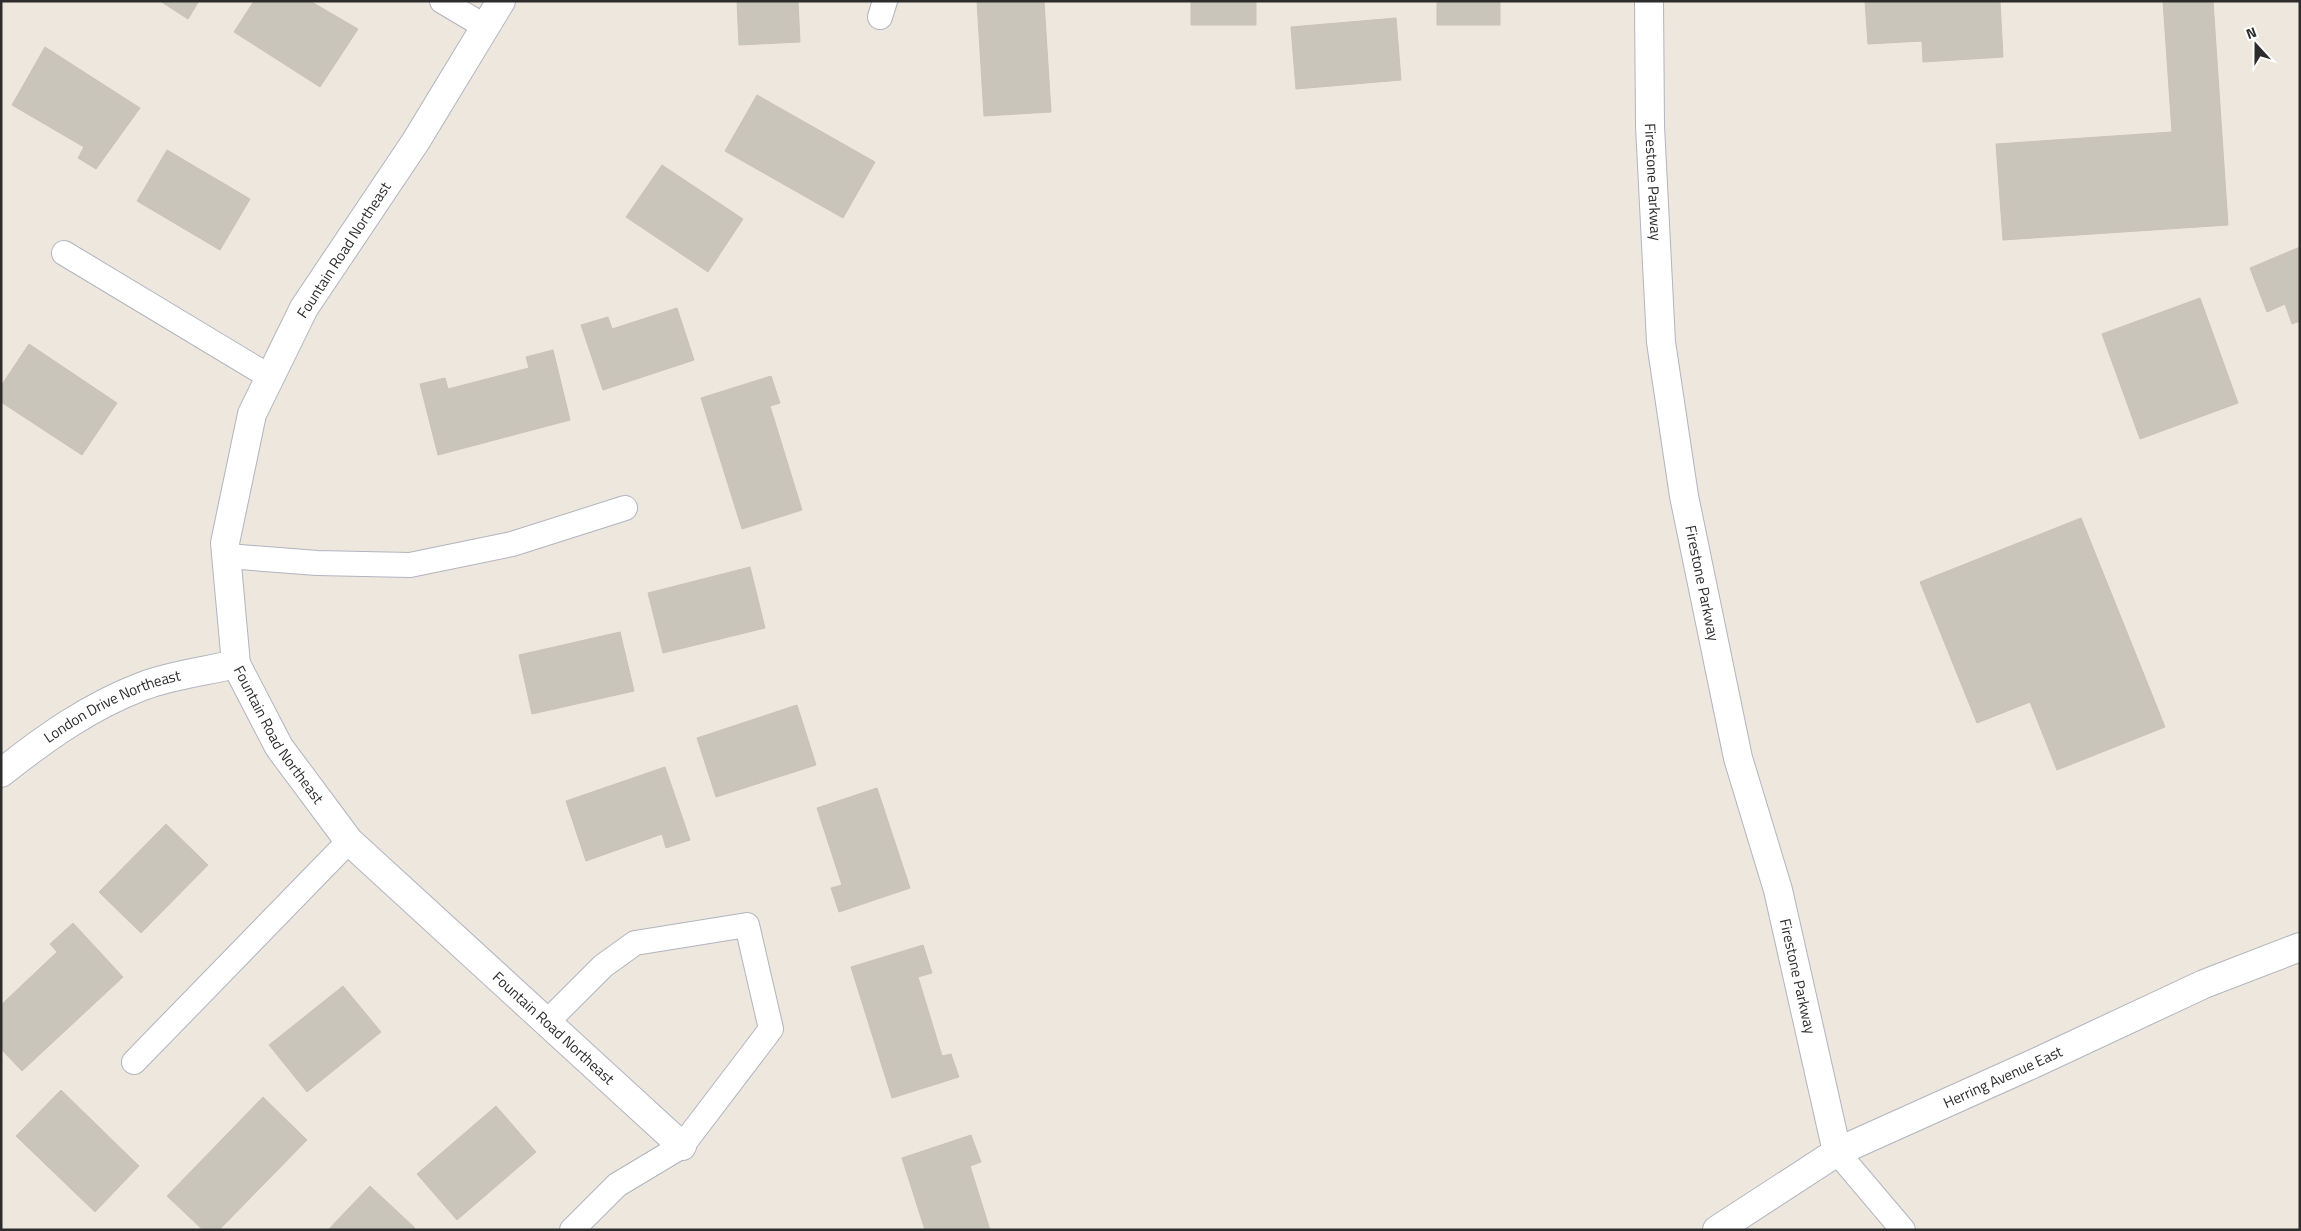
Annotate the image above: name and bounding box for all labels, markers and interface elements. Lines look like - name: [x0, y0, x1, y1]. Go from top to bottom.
- north arrow: [2231, 20, 2281, 70]
- text: N: [2243, 21, 2259, 44]
- street label: Firestone Parkway: [1639, 123, 1668, 241]
- street label: Fountain Road Northeast: [291, 176, 397, 322]
- street label: Firestone Parkway: [1679, 523, 1726, 643]
- street label: Fountain Road Northeast: [228, 662, 330, 809]
- street label: London Drive Northeast: [39, 663, 183, 748]
- street label: Firestone Parkway: [1774, 916, 1822, 1036]
- street label: Fountain Road Northeast: [487, 966, 620, 1090]
- street label: Herring Avenue East: [1939, 1039, 2067, 1114]

